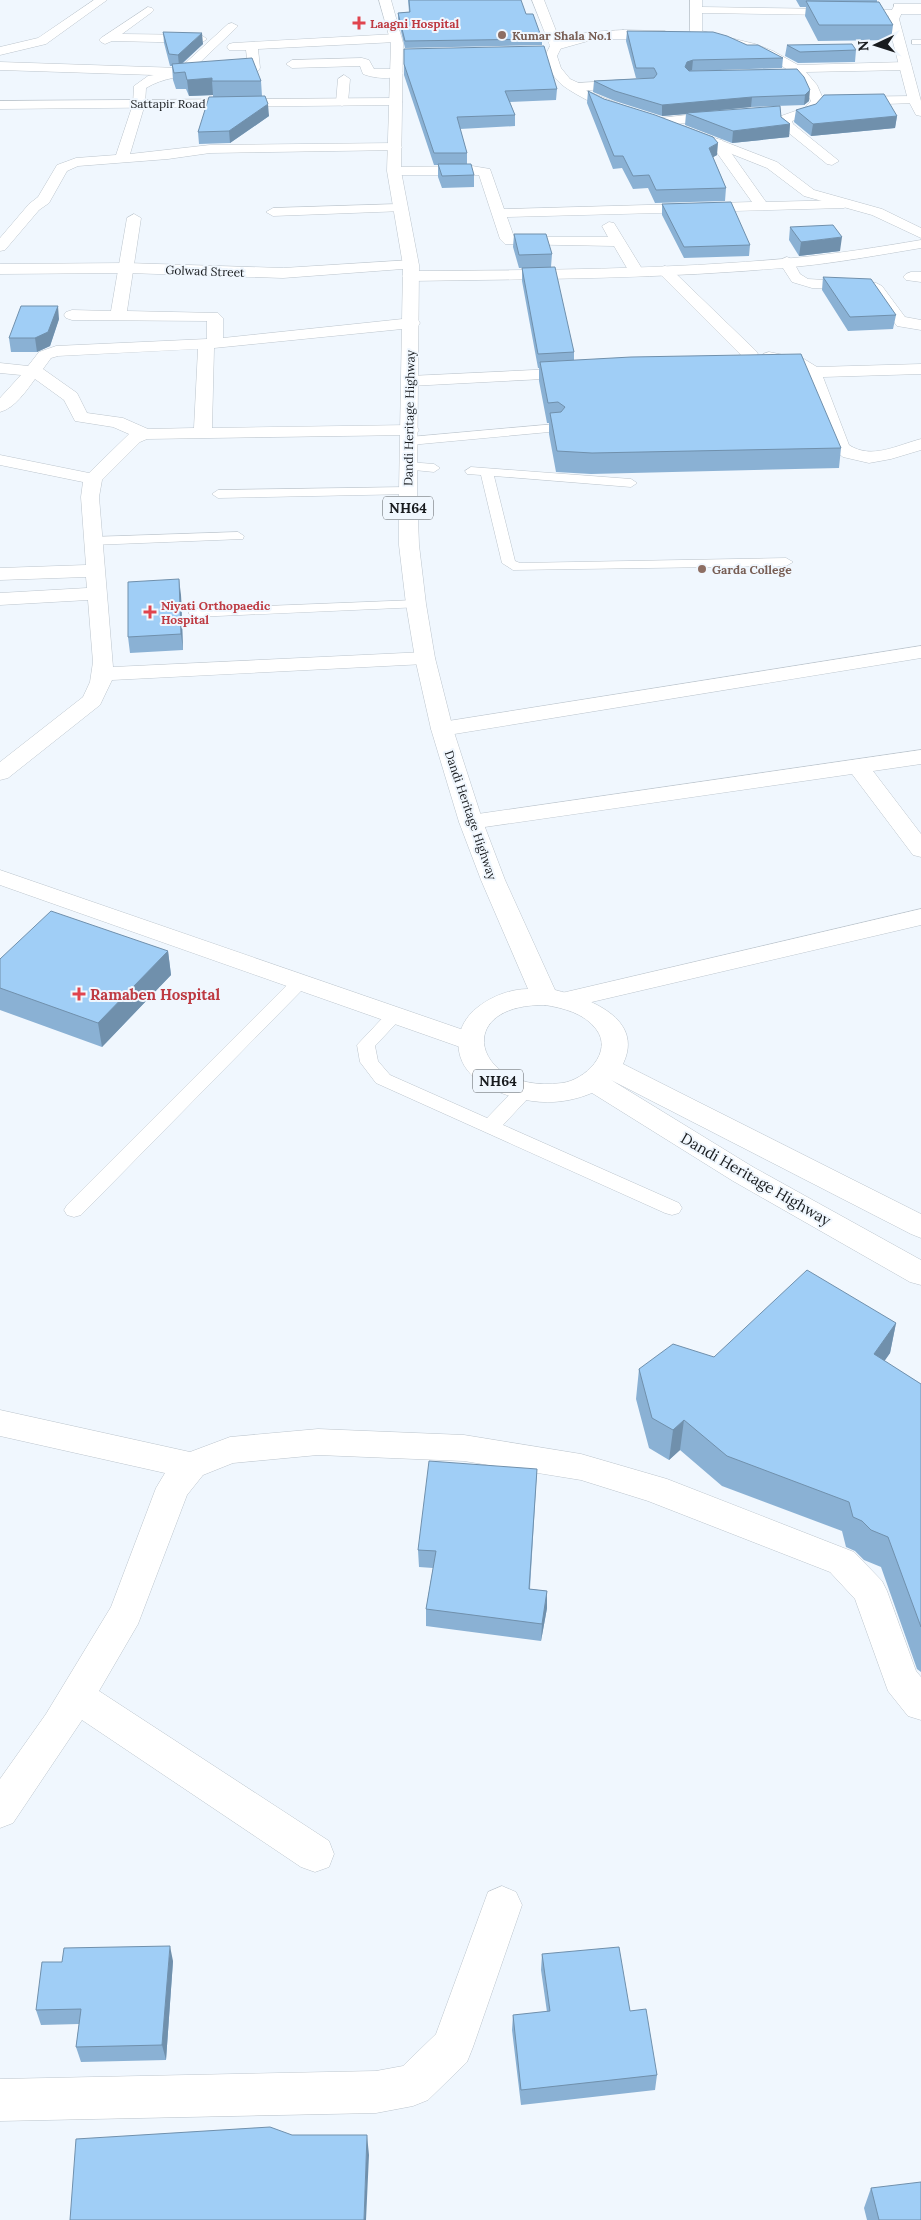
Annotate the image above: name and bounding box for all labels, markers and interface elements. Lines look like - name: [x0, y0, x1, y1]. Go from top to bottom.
- marker: Laagni Hospital: [352, 16, 366, 30]
- place label: Laagni Hospital: [370, 16, 460, 31]
- north arrow: [851, 20, 901, 70]
- place label: Kumar Shala No.1: [512, 28, 611, 43]
- marker: Kumar Shala No.1: [496, 29, 508, 41]
- text: N: [854, 40, 872, 52]
- street label: Sattapir Road: [130, 96, 206, 111]
- street label: Golwad Street: [165, 262, 245, 280]
- street label: Dandi Heritage Highway: [400, 349, 418, 486]
- road number: NH64: [383, 496, 433, 520]
- place label: Garda College: [712, 562, 792, 577]
- marker: Garda College: [696, 563, 708, 575]
- place label: Niyati Orthopaedic Hospital: [161, 598, 271, 627]
- marker: Niyati Orthopaedic Hospital: [143, 605, 157, 619]
- street label: Dandi Heritage Highway: [442, 748, 500, 882]
- place label: Ramaben Hospital: [90, 985, 220, 1004]
- marker: Ramaben Hospital: [72, 987, 86, 1001]
- road number: NH64: [473, 1070, 523, 1092]
- street label: Dandi Heritage Highway: [678, 1128, 834, 1230]

